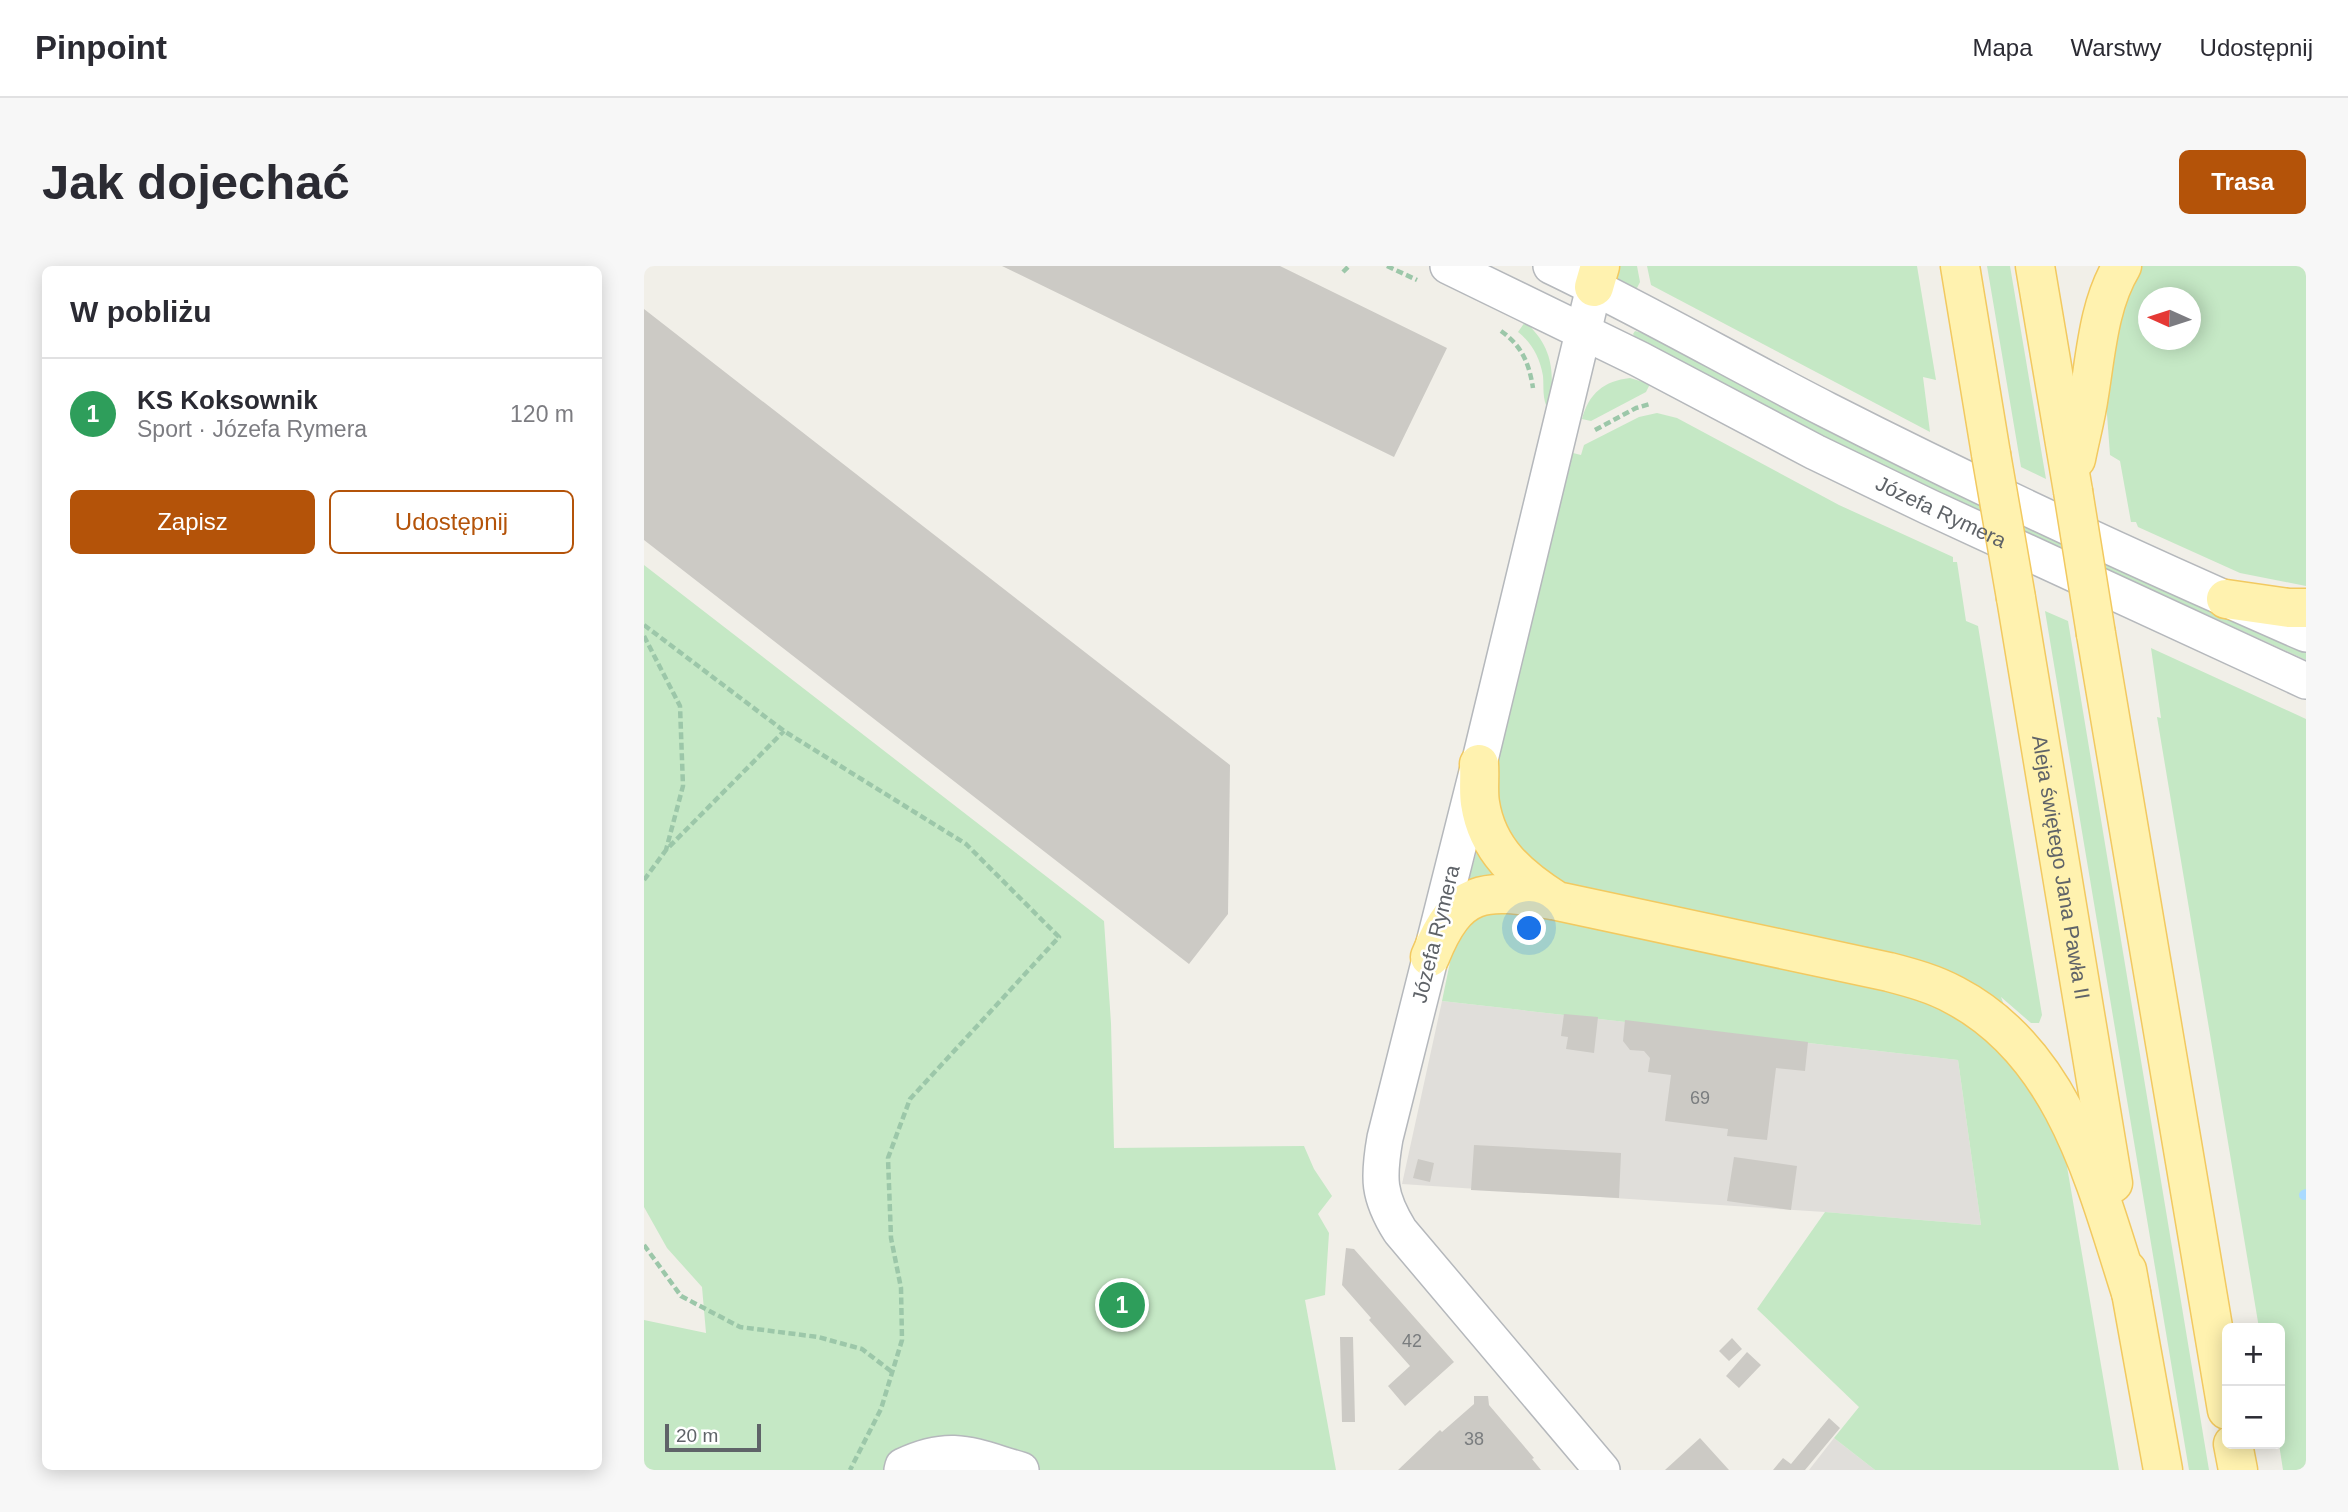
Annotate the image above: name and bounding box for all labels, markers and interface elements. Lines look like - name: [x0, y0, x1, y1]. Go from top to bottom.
- text: Pinpoint: [35, 29, 167, 66]
- text: Mapa: [1972, 34, 2032, 61]
- text: Warstwy: [2070, 34, 2162, 61]
- text: Udostępnij: [2200, 34, 2313, 61]
- button: Trasa: [2179, 150, 2306, 214]
- text: Jak dojechać: [42, 155, 350, 209]
- north arrow: [2138, 287, 2201, 350]
- text: W pobliżu: [70, 295, 212, 328]
- text: KS Koksownik: [137, 385, 318, 415]
- text: 1: [87, 401, 99, 427]
- text: 120 m: [510, 401, 574, 427]
- text: Sport · Józefa Rymera: [137, 416, 367, 442]
- street label: Józefa Rymera: [1872, 471, 2010, 552]
- button: Zapisz: [70, 490, 315, 554]
- button: Udostępnij: [329, 490, 574, 554]
- street label: Aleja świętego Jana Pawła II: [2028, 733, 2094, 1001]
- street label: Józefa Rymera: [1407, 862, 1464, 1005]
- your location: [1512, 911, 1546, 945]
- house number: 69: [1690, 1088, 1710, 1108]
- pin: 1: [1099, 1279, 1145, 1331]
- map controls: [2222, 1323, 2285, 1449]
- button: +: [2222, 1323, 2285, 1386]
- house number: 42: [1402, 1331, 1422, 1351]
- button: −: [2222, 1386, 2285, 1449]
- scale bar: [665, 1421, 761, 1453]
- text: 20 m: [676, 1425, 718, 1446]
- house number: 38: [1464, 1429, 1484, 1449]

